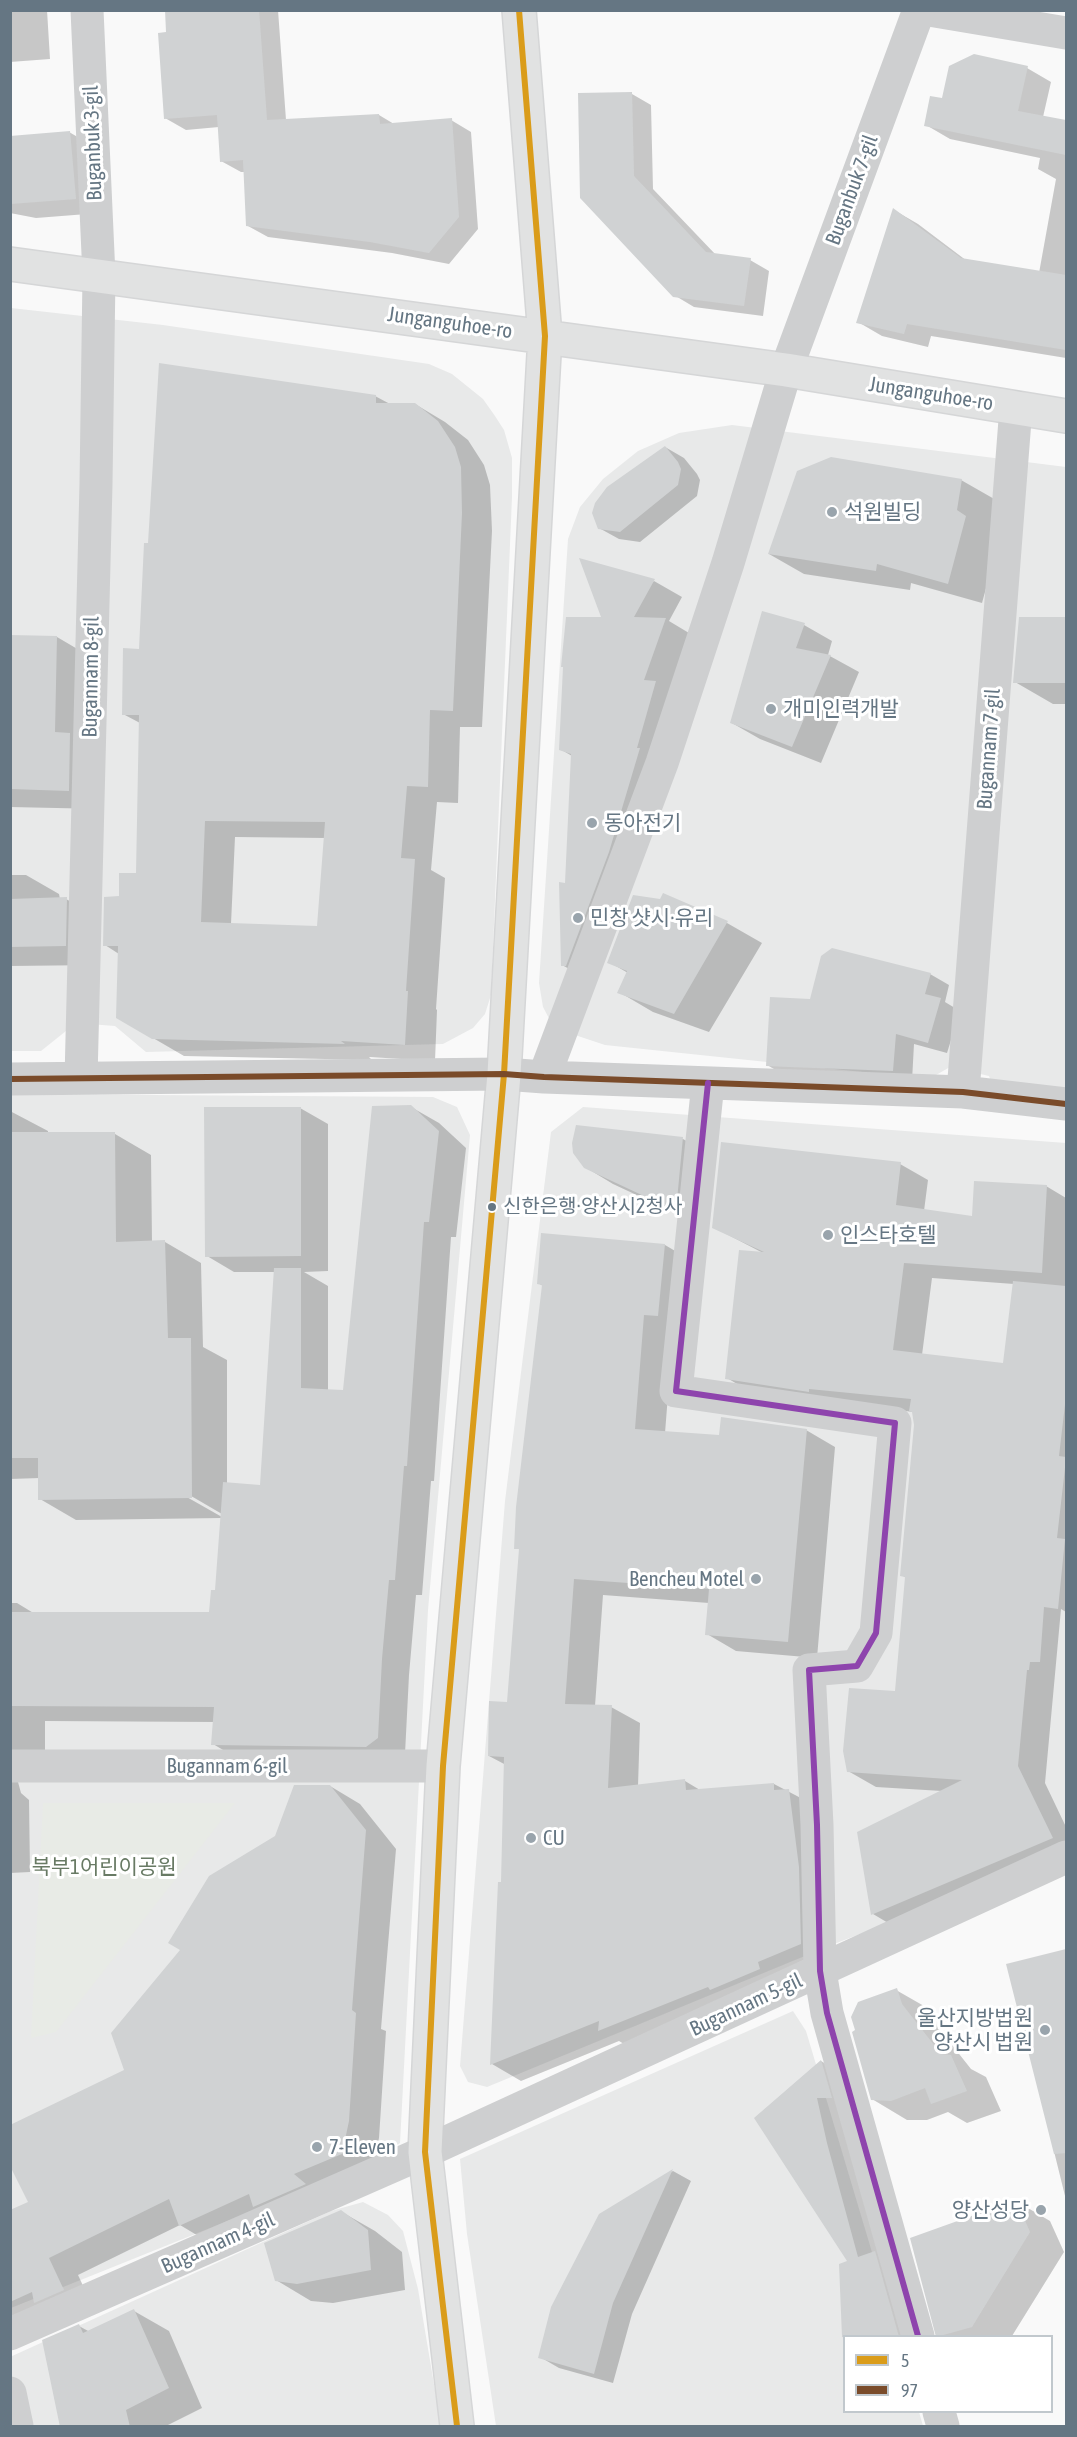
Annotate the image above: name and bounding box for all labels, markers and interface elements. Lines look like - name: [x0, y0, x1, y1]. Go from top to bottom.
- street label: Buganbuk 3-gil: [78, 85, 108, 201]
- street label: Buganbuk 7-gil: [820, 131, 884, 249]
- street label: Junganguhoe-ro: [386, 302, 514, 344]
- street label: Junganguhoe-ro: [867, 372, 995, 416]
- place label: 석원빌딩: [844, 499, 921, 525]
- marker: 석원빌딩: [825, 505, 839, 519]
- street label: Bugannam 8-gil: [77, 616, 105, 738]
- street label: Bugannam 7-gil: [972, 688, 1006, 810]
- place label: 개미인력개발: [783, 696, 899, 722]
- marker: 개미인력개발: [764, 702, 778, 716]
- place label: 동아전기: [604, 810, 681, 836]
- marker: 동아전기: [585, 816, 599, 830]
- place label: 민창 샷시·유리: [590, 905, 713, 931]
- marker: 민창 샷시·유리: [571, 911, 585, 925]
- place label: 신한은행·양산시2청사: [503, 1195, 682, 1219]
- marker: 신한은행·양산시2청사: [486, 1201, 498, 1213]
- place label: 인스타호텔: [840, 1222, 937, 1248]
- marker: 인스타호텔: [821, 1228, 835, 1242]
- place label: Bencheu Motel: [629, 1566, 744, 1592]
- marker: Bencheu Motel: [749, 1572, 763, 1586]
- street label: Bugannam 6-gil: [166, 1753, 288, 1779]
- place label: CU: [543, 1825, 565, 1851]
- marker: CU: [524, 1831, 538, 1845]
- park label: 북부1어린이공원: [31, 1854, 177, 1880]
- street label: Bugannam 5-gil: [686, 1968, 806, 2042]
- place label: 울산지방법원 양산시 법원: [917, 2005, 1033, 2055]
- marker: 울산지방법원 양산시 법원: [1038, 2023, 1052, 2037]
- place label: 7-Eleven: [329, 2134, 396, 2160]
- marker: 7-Eleven: [310, 2140, 324, 2154]
- place label: 양산성당: [952, 2197, 1029, 2223]
- marker: 양산성당: [1034, 2203, 1048, 2217]
- street label: Bugannam 4-gil: [158, 2207, 278, 2279]
- legend: [843, 2335, 1053, 2413]
- text: 5: [901, 2350, 909, 2371]
- text: 97: [901, 2380, 918, 2401]

